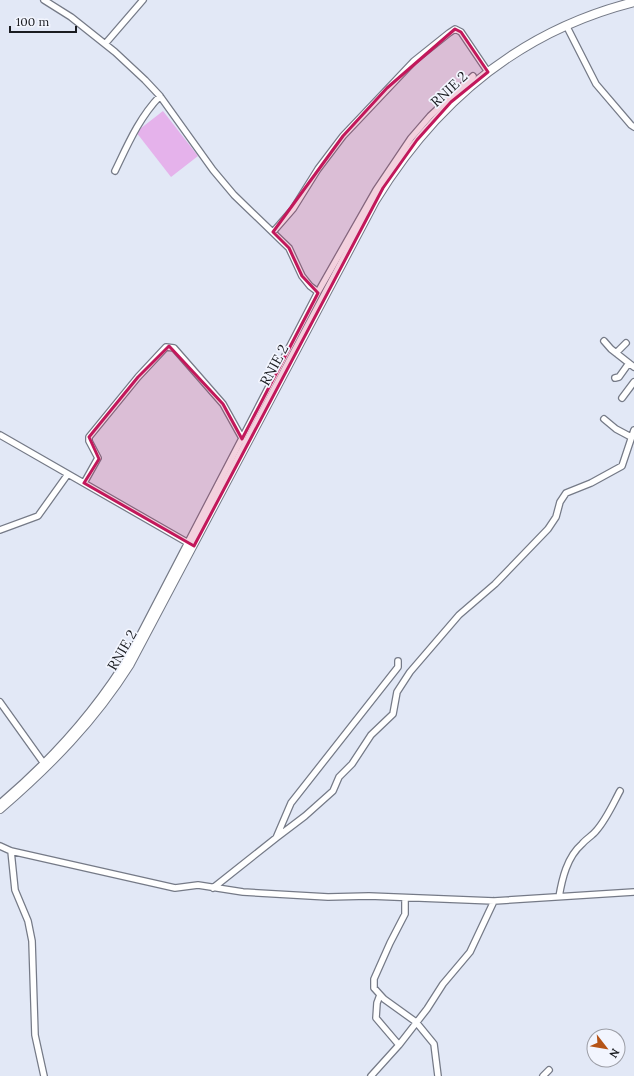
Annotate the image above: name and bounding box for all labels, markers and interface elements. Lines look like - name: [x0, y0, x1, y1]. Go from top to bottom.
- scale bar: [10, 8, 76, 34]
- text: 100 m: [16, 14, 49, 29]
- street label: RNIE 2: [427, 67, 471, 111]
- street label: RNIE 2: [256, 341, 292, 389]
- street label: RNIE 2: [103, 626, 141, 674]
- north arrow: [586, 1028, 626, 1068]
- text: N: [606, 1046, 623, 1061]

